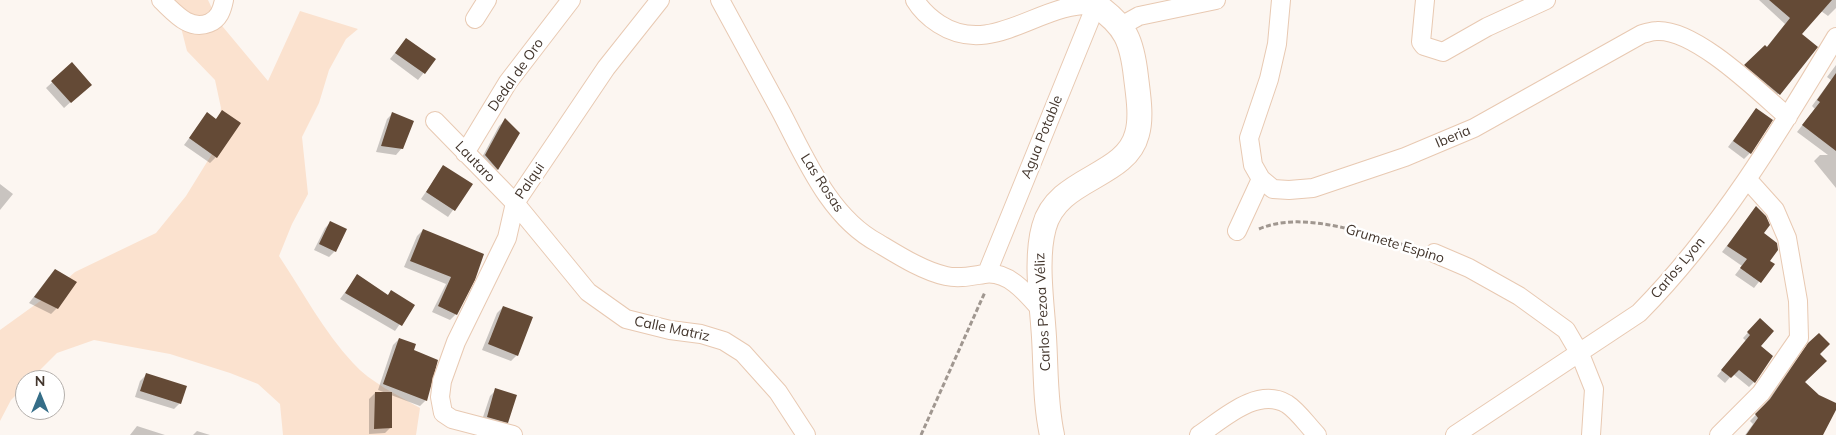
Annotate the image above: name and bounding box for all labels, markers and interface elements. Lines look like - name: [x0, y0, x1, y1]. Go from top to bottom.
- street label: Dedal de Oro: [485, 35, 547, 115]
- street label: Agua Potable: [1018, 93, 1066, 181]
- street label: Iberia: [1433, 122, 1473, 152]
- street label: Lautaro: [451, 138, 499, 186]
- street label: Las Rosas: [797, 151, 847, 215]
- street label: Palqui: [512, 160, 548, 202]
- street label: Grumete Espino: [1344, 221, 1446, 267]
- street label: Carlos Lyon: [1647, 234, 1709, 302]
- street label: Carlos Pezoa Véliz: [1032, 252, 1054, 372]
- street label: Calle Matriz: [633, 313, 711, 345]
- north arrow: [15, 370, 65, 420]
- text: N: [35, 372, 45, 390]

